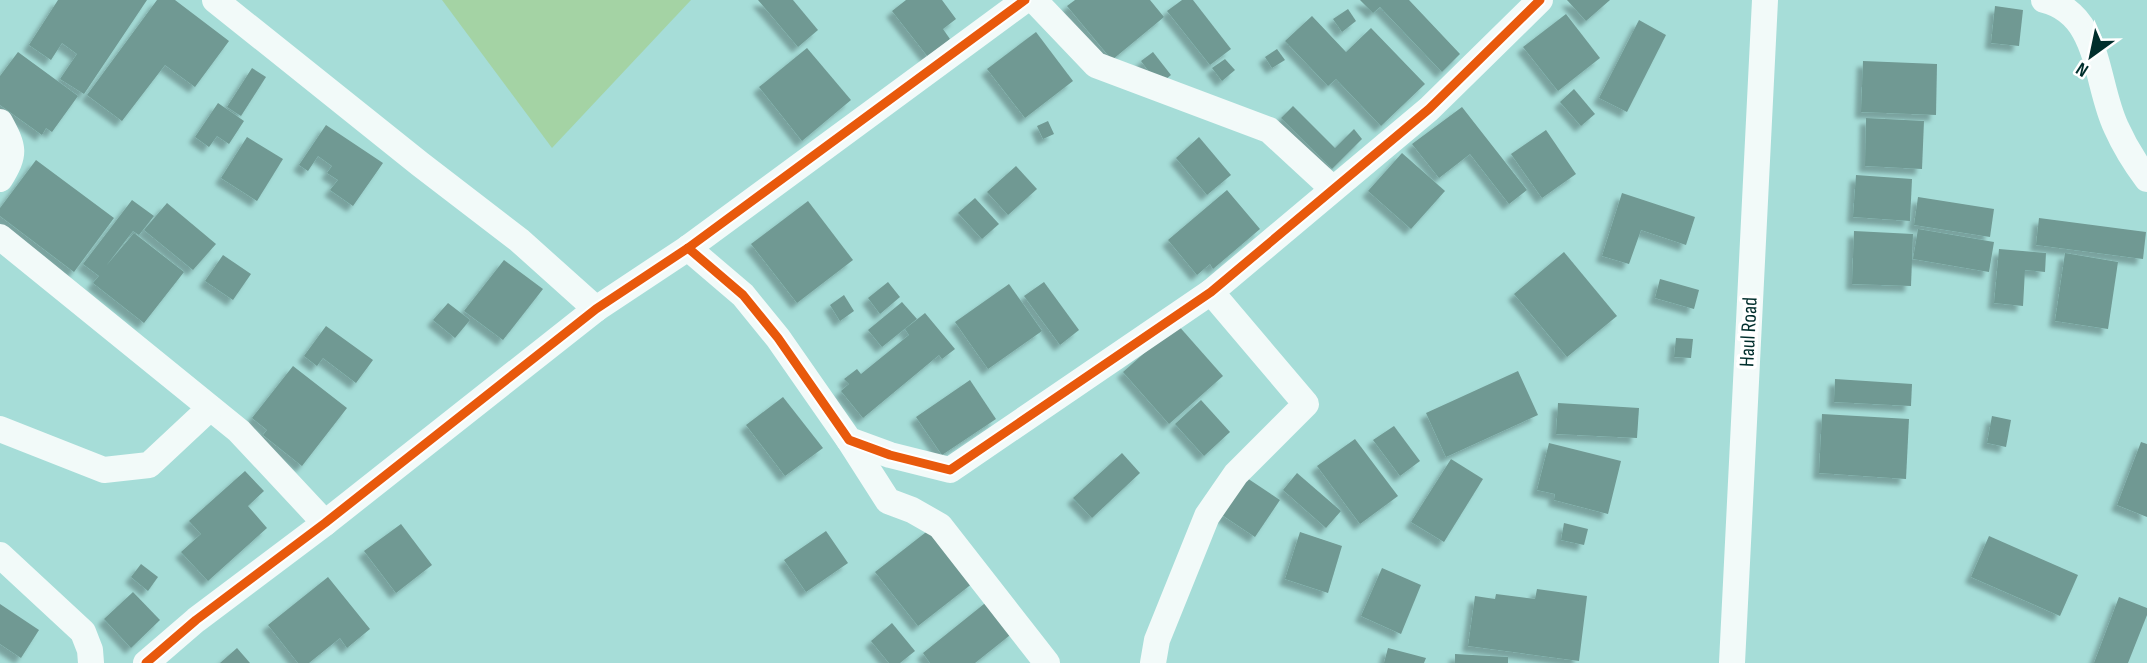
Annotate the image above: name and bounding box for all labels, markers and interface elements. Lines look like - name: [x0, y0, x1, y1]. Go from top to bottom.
- north arrow: [2056, 21, 2126, 91]
- text: N: [2072, 57, 2093, 81]
- street label: Haul Road: [1734, 297, 1763, 368]

